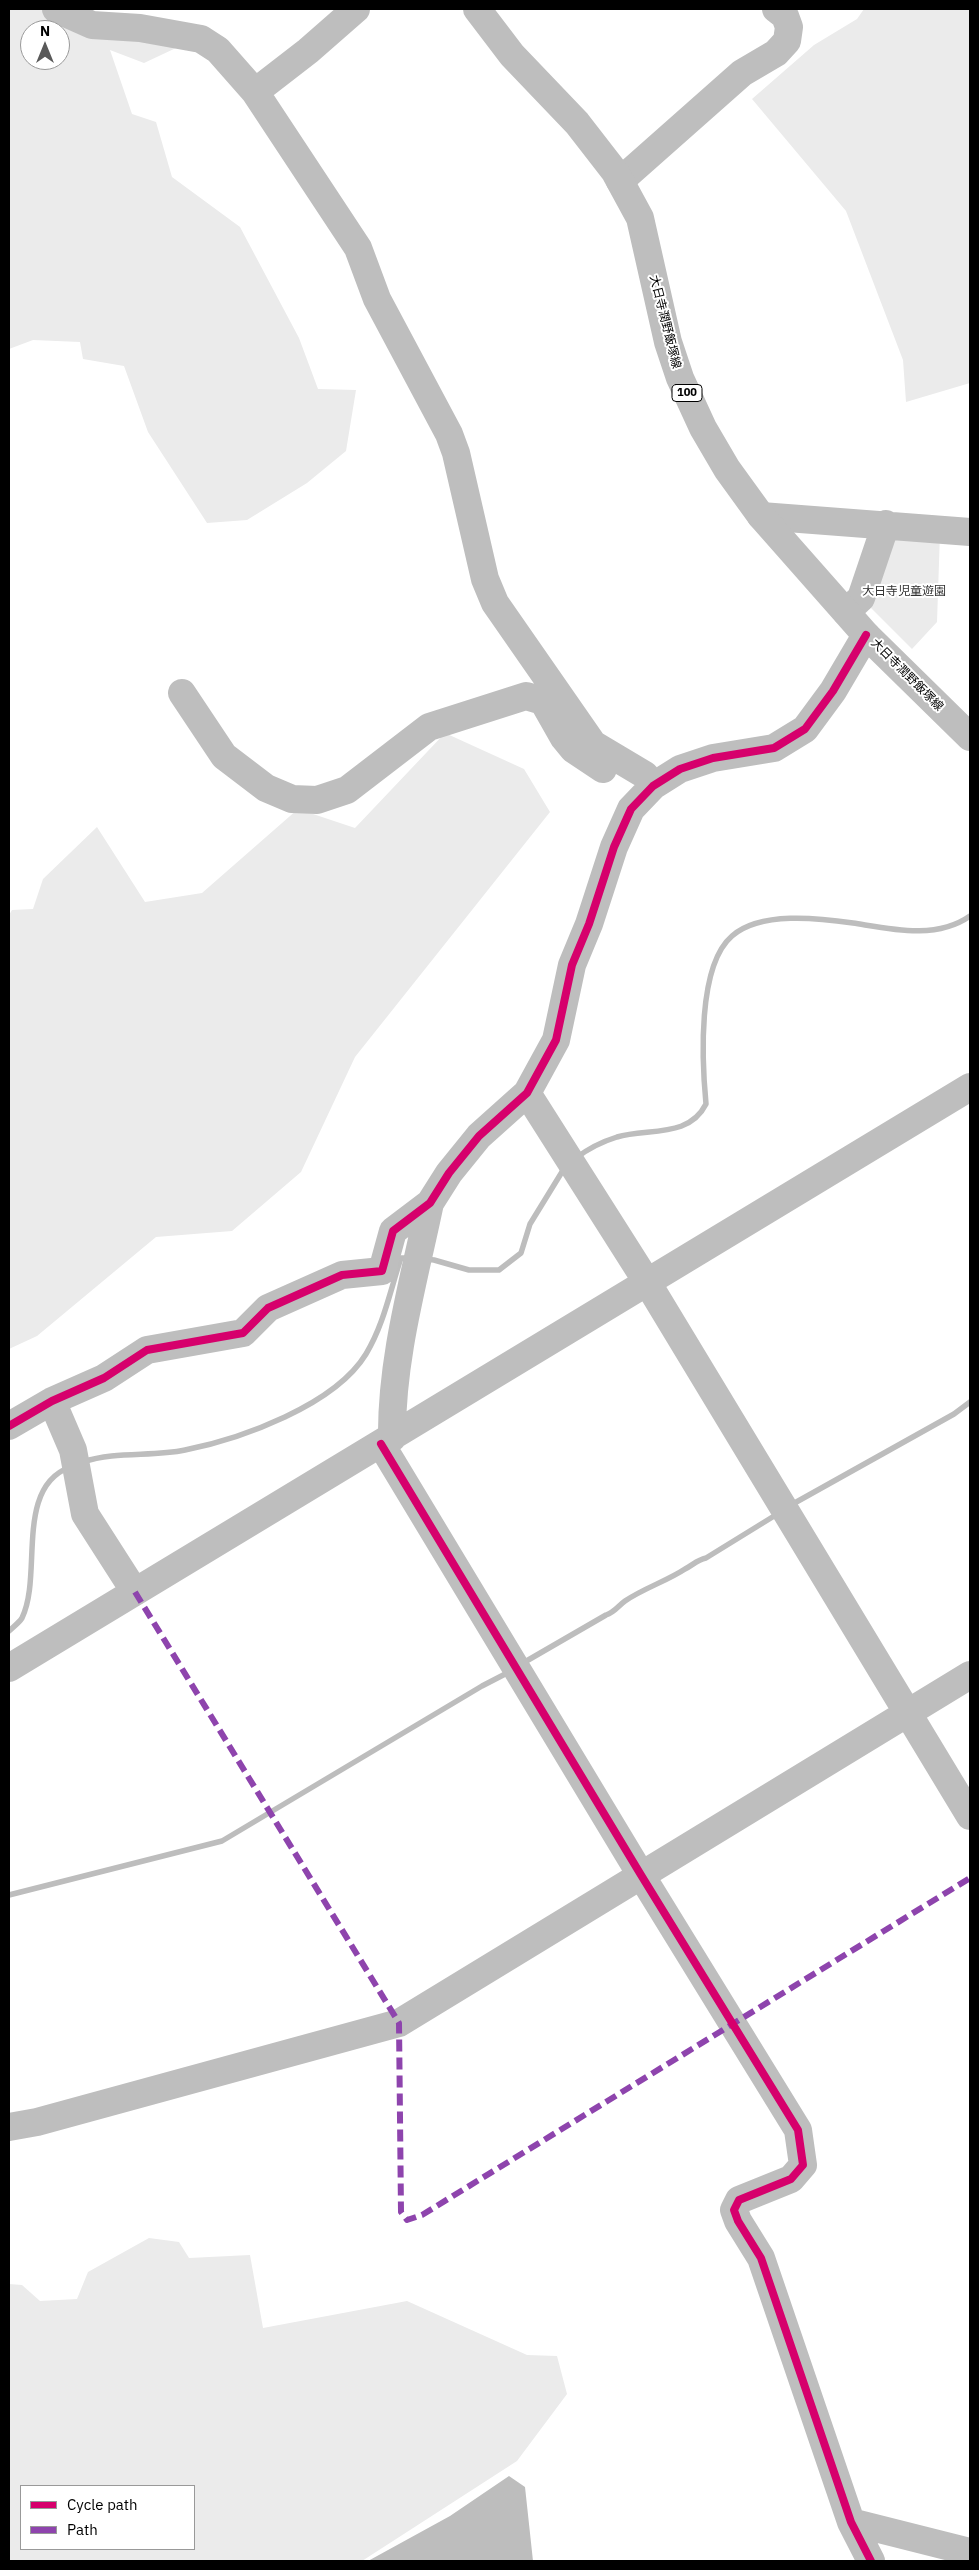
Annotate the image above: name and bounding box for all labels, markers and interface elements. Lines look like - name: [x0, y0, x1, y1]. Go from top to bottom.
- north arrow: [20, 20, 70, 70]
- text: N: [40, 22, 50, 40]
- street label: 大日寺潤野飯塚線: [646, 274, 684, 370]
- road number: 100: [672, 384, 702, 402]
- park label: 大日寺児童遊園: [862, 585, 946, 599]
- street label: 大日寺潤野飯塚線: [868, 636, 946, 714]
- legend: [20, 2485, 195, 2550]
- text: Cycle path: [67, 2495, 138, 2514]
- text: Path: [67, 2520, 98, 2539]

